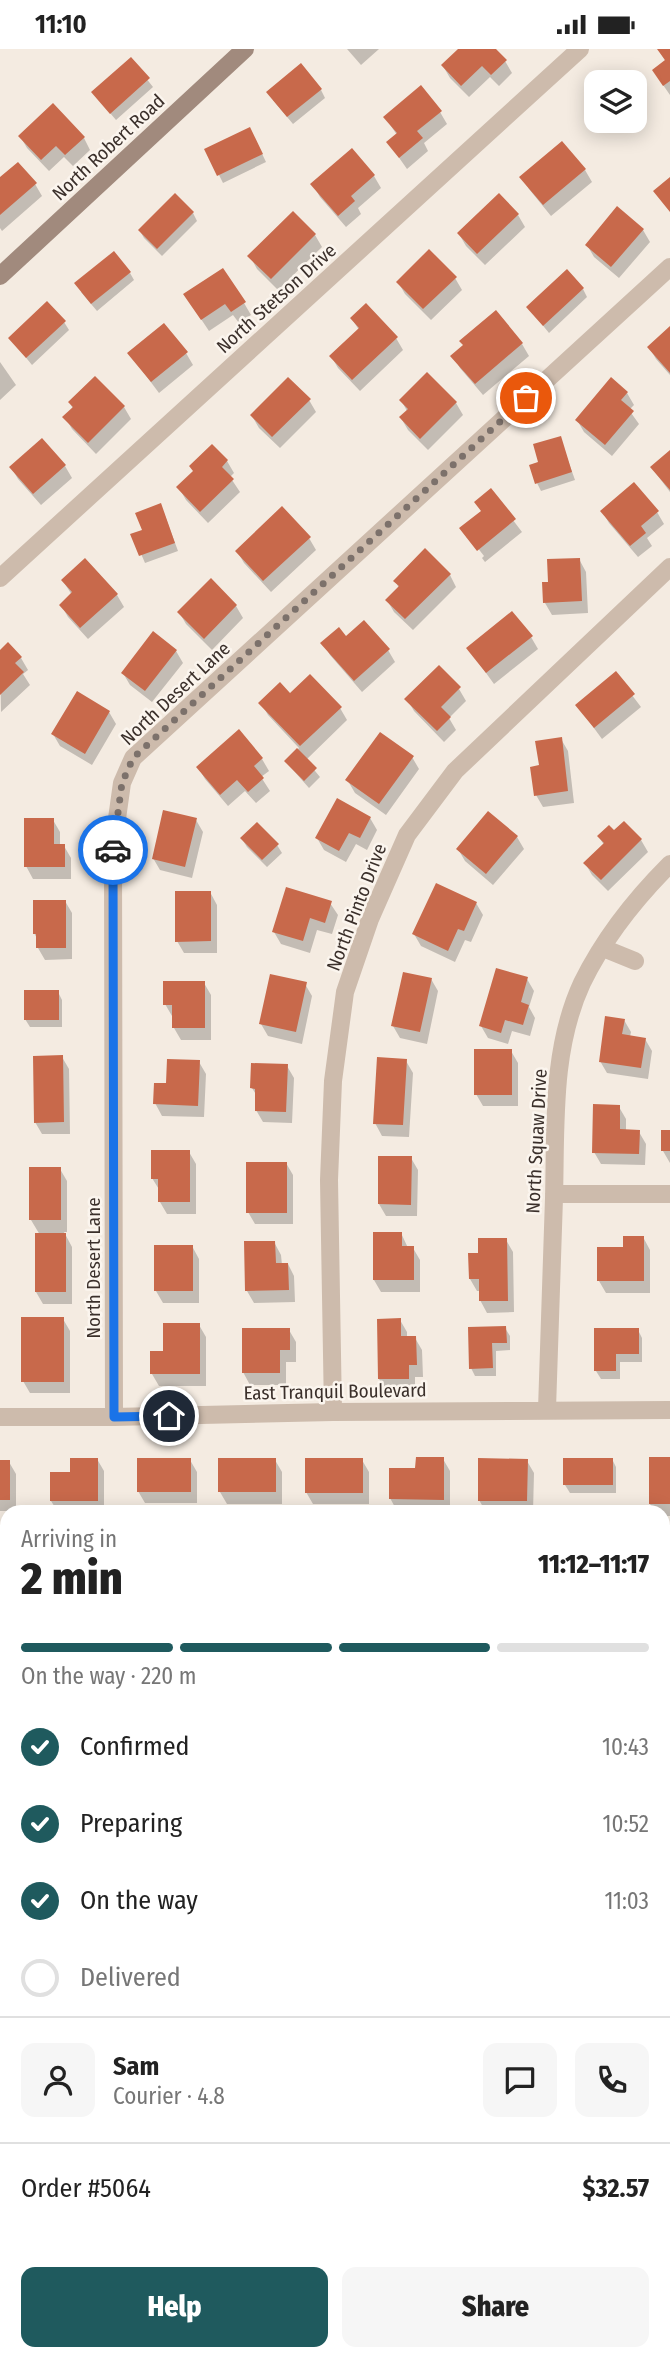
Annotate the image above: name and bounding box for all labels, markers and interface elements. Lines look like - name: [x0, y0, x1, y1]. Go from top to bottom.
- text: 11:10: [35, 9, 87, 40]
- map controls: [584, 70, 647, 133]
- button: layers: [584, 70, 647, 133]
- street label: North Robert Road: [47, 89, 169, 205]
- street label: North Stetson Drive: [212, 239, 341, 358]
- pin: [496, 368, 556, 428]
- icon: bag: [507, 379, 545, 417]
- street label: North Desert Lane: [116, 637, 235, 750]
- courier: [78, 815, 148, 885]
- icon: car: [94, 831, 132, 869]
- street label: North Pinto Drive: [322, 840, 391, 974]
- street label: North Squaw Drive: [521, 1068, 552, 1214]
- street label: North Desert Lane: [82, 1197, 105, 1339]
- street label: East Tranquil Boulevard: [243, 1378, 427, 1405]
- pin: [139, 1386, 199, 1446]
- icon: home: [150, 1397, 188, 1435]
- text: Arriving in: [21, 1525, 117, 1553]
- text: 11:12–11:17: [538, 1549, 649, 1580]
- text: 2 min: [21, 1551, 123, 1606]
- text: On the way · 220 m: [21, 1662, 196, 1690]
- icon: check: [21, 1728, 59, 1766]
- text: Confirmed: [80, 1731, 190, 1762]
- text: 10:43: [602, 1733, 649, 1761]
- icon: check: [21, 1805, 59, 1843]
- text: Preparing: [80, 1808, 182, 1839]
- text: 10:52: [603, 1810, 649, 1838]
- icon: check: [21, 1882, 59, 1920]
- text: On the way: [80, 1885, 198, 1916]
- text: 11:03: [604, 1887, 649, 1915]
- text: Delivered: [80, 1962, 181, 1993]
- button: person: [21, 2043, 95, 2117]
- button: chat: [483, 2043, 557, 2117]
- button: phone: [575, 2043, 649, 2117]
- text: Sam: [113, 2051, 159, 2082]
- text: Courier · 4.8: [113, 2082, 225, 2110]
- text: Order #5064: [21, 2173, 151, 2204]
- text: $32.57: [582, 2173, 649, 2204]
- button: Help: [21, 2267, 328, 2347]
- button: Share: [342, 2267, 649, 2347]

